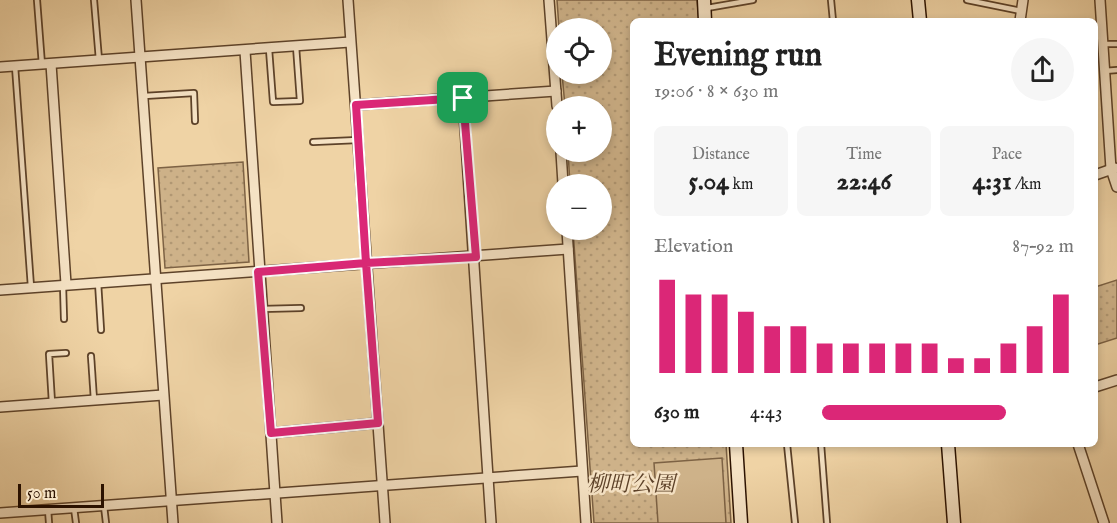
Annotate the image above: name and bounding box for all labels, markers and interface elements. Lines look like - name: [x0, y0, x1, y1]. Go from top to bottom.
- map controls: [546, 18, 612, 240]
- button: locate: [546, 18, 612, 84]
- text: Evening run: [654, 35, 822, 77]
- button: share: [1011, 38, 1074, 101]
- pin: [437, 72, 488, 123]
- text: 19:06 · 8 × 630 m: [654, 79, 779, 104]
- icon: arrive: [446, 81, 479, 114]
- button: +: [546, 96, 612, 162]
- text: Distance: [692, 145, 750, 165]
- text: Time: [846, 145, 882, 165]
- text: Pace: [992, 145, 1022, 165]
- text: 5.04: [689, 165, 729, 198]
- text: 22:46: [837, 165, 891, 198]
- text: 4:31: [973, 165, 1012, 198]
- button: −: [546, 174, 612, 240]
- text: km: [729, 175, 753, 195]
- text: /km: [1012, 175, 1041, 195]
- text: Elevation: [654, 234, 733, 259]
- text: 87–92 m: [1012, 234, 1074, 259]
- text: 630 m: [654, 400, 700, 425]
- text: 4:43: [750, 400, 782, 425]
- park label: 柳町公園: [587, 471, 678, 499]
- scale bar: [18, 481, 104, 508]
- text: 50 m: [27, 484, 56, 504]

